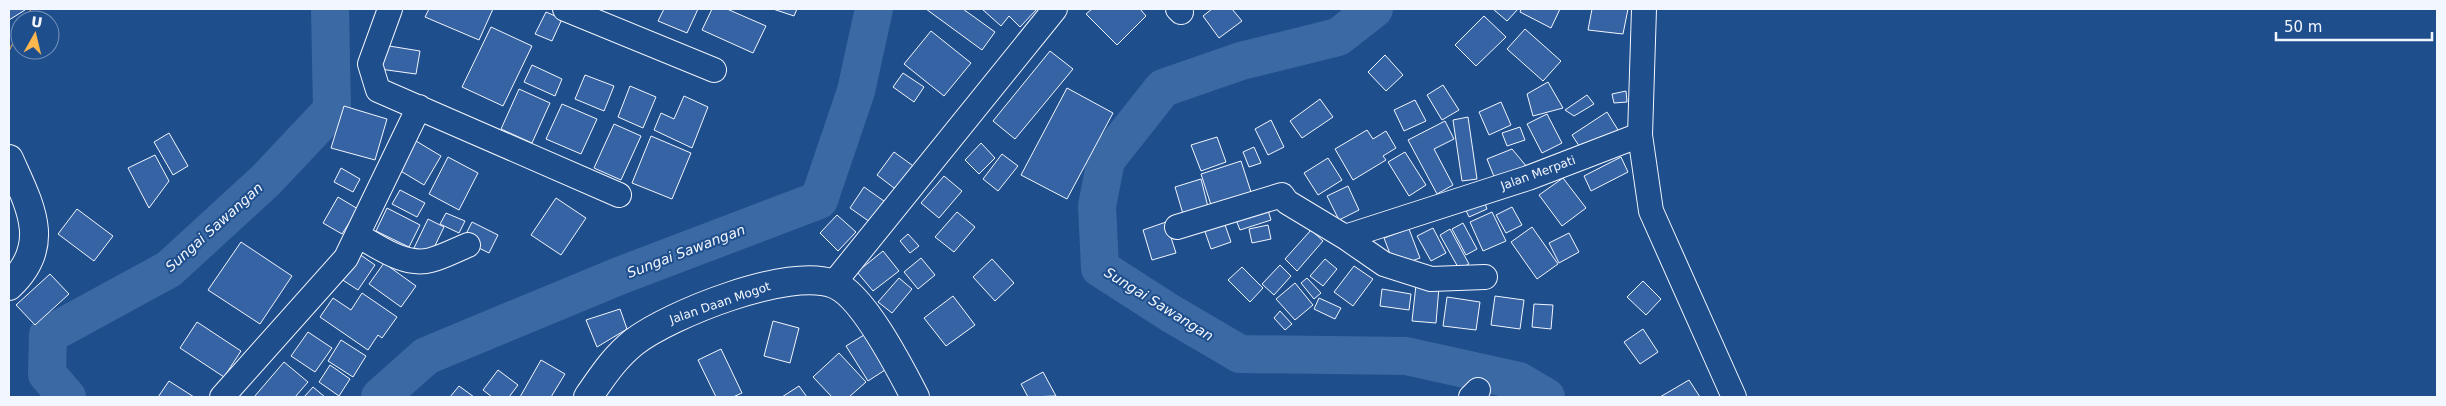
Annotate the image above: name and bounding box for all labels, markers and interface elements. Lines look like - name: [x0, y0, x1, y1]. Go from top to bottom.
- north arrow: [10, 10, 60, 60]
- scale bar: [2276, 10, 2432, 42]
- text: U: [30, 13, 44, 31]
- text: 50 m: [2284, 18, 2322, 36]
- street label: Jalan Merpati: [1498, 153, 1577, 193]
- water label: Sungai Sawangan: [162, 179, 266, 275]
- water label: Sungai Sawangan: [625, 221, 747, 281]
- water label: Sungai Sawangan: [1102, 264, 1216, 344]
- street label: Jalan Daan Mogot: [667, 279, 773, 327]

